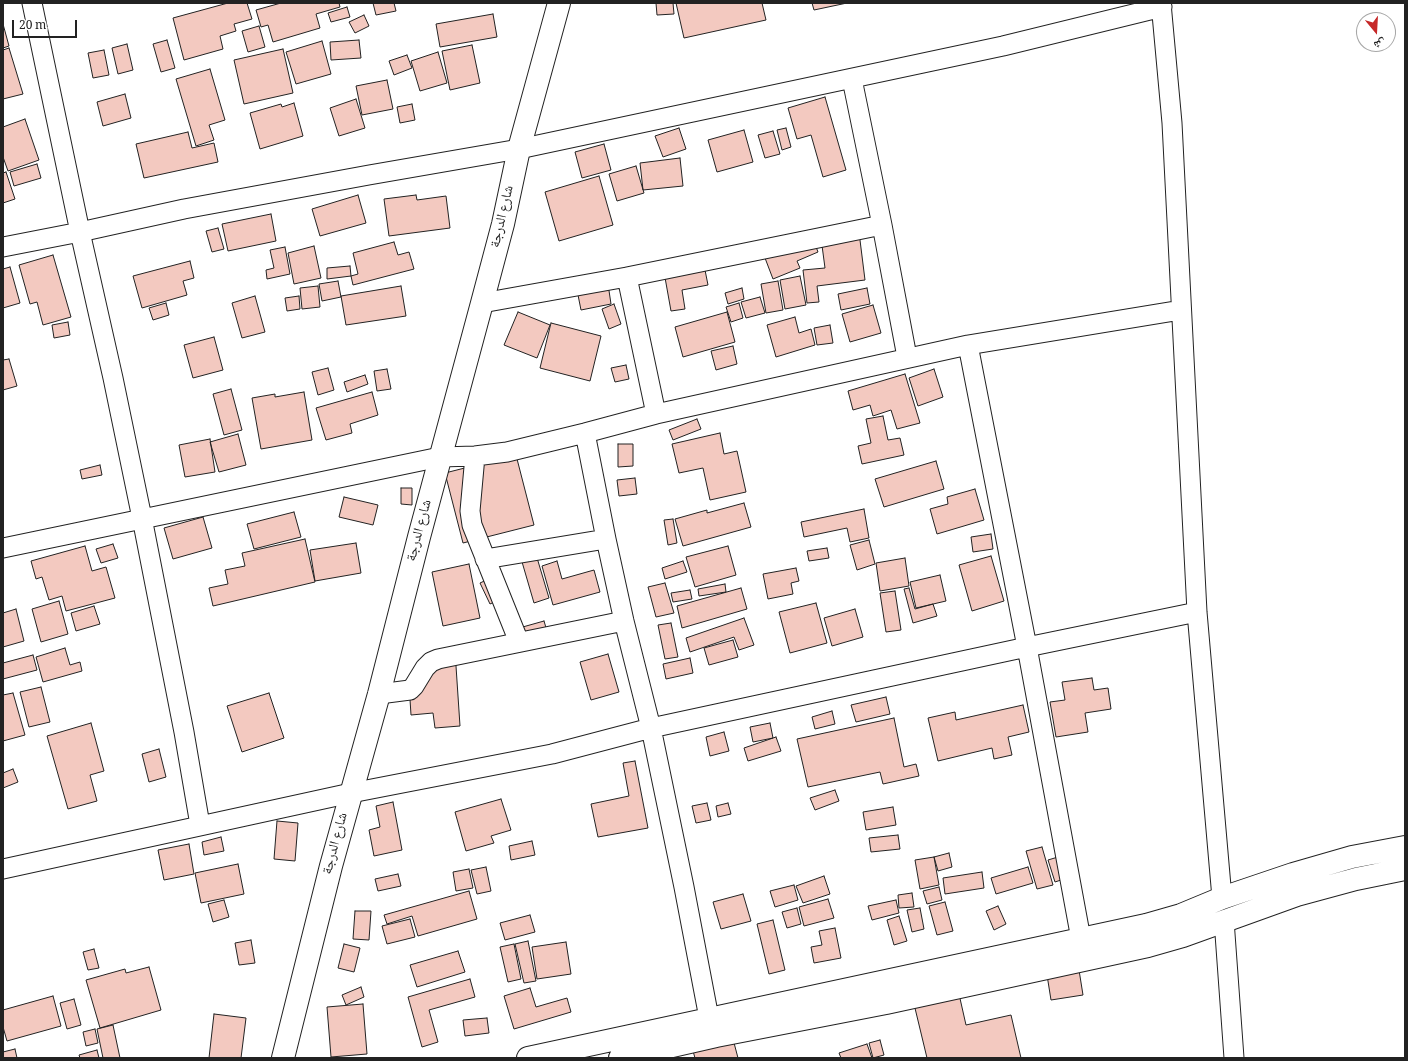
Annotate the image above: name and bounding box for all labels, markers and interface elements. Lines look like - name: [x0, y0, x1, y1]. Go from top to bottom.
- scale bar: [14, 12, 79, 38]
- north arrow: [1356, 12, 1396, 52]
- text: 20 m: [19, 16, 46, 37]
- text: ش: [1371, 32, 1388, 54]
- street label: شارع الدرجة: [489, 184, 519, 250]
- street label: شارع الدرجة: [405, 498, 437, 564]
- street label: شارع الدرجة: [321, 811, 353, 877]

